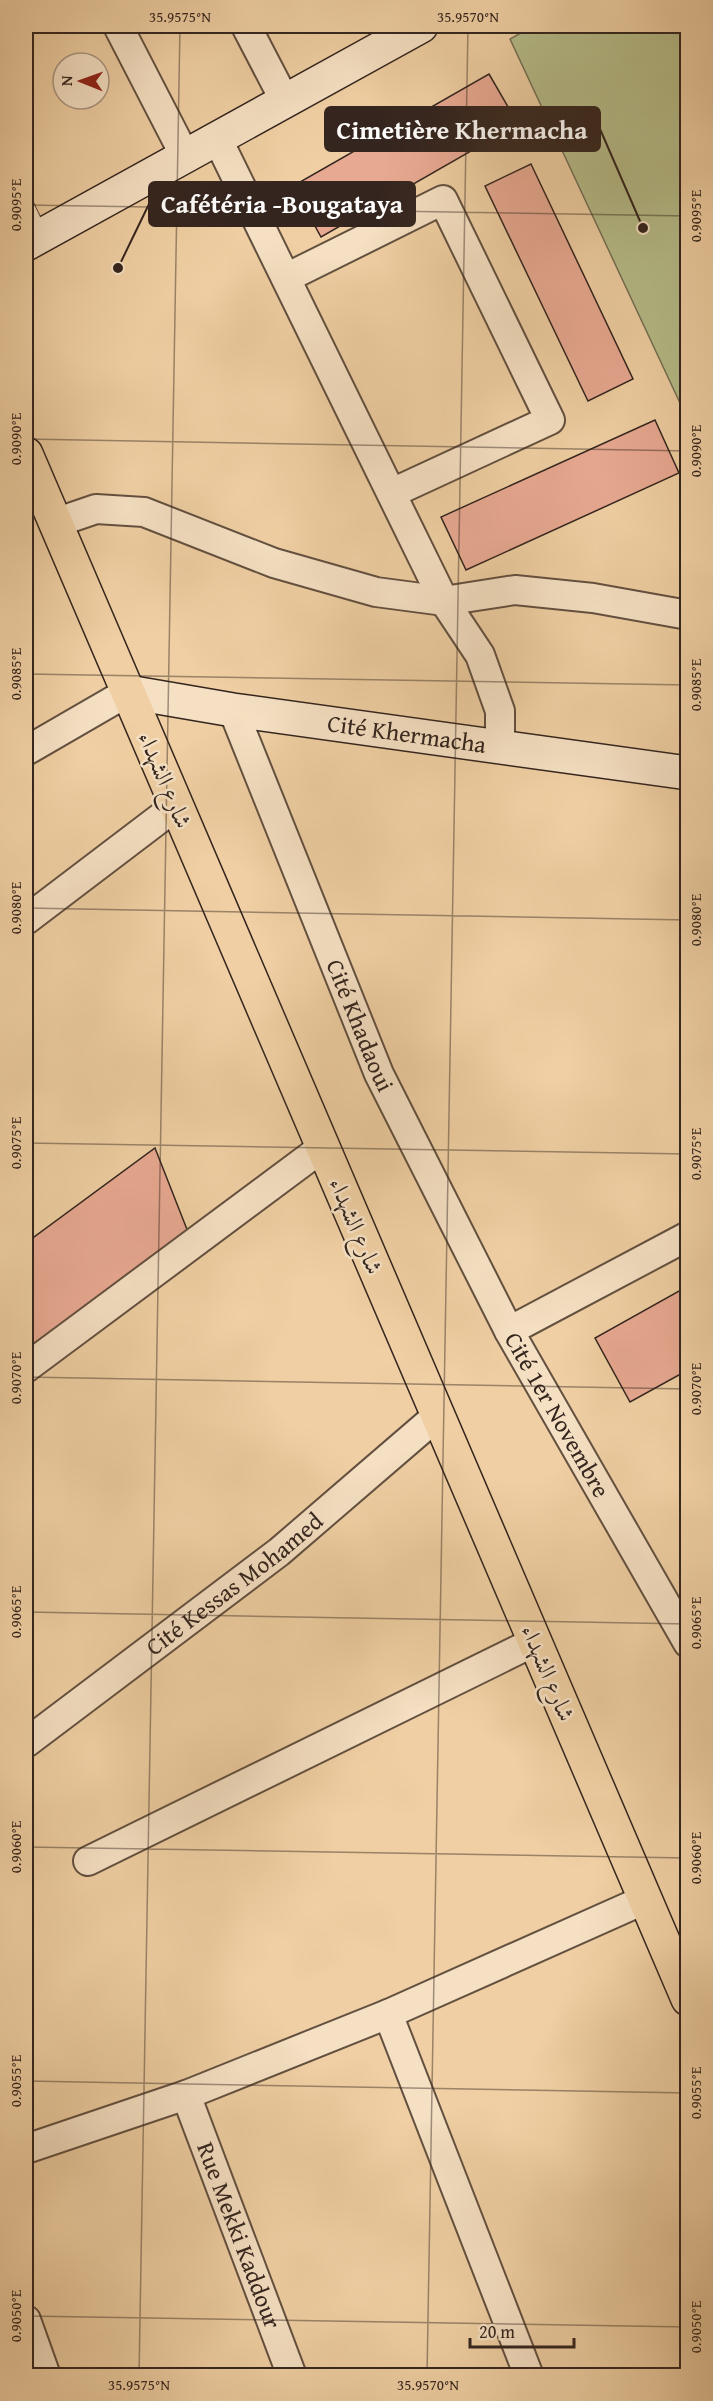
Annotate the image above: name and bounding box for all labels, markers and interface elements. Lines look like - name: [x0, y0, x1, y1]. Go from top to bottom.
- text: 35.9575°N: [149, 6, 211, 27]
- text: 35.9570°N: [437, 6, 499, 27]
- north arrow: [51, 51, 111, 111]
- text: N: [54, 75, 78, 86]
- callout: Cimetière Khermacha: [325, 107, 600, 151]
- text: Cimetière Khermacha: [337, 110, 588, 149]
- text: 0.9095°E: [5, 178, 26, 231]
- callout: Cafétéria -Bougataya: [149, 182, 415, 226]
- text: Cafétéria -Bougataya: [161, 184, 404, 223]
- text: 0.9095°E: [685, 189, 706, 242]
- text: 0.9090°E: [5, 412, 26, 465]
- text: 0.9090°E: [685, 424, 706, 477]
- text: 0.9085°E: [5, 647, 26, 700]
- text: 0.9085°E: [685, 658, 706, 711]
- street label: Cité Khermacha: [325, 705, 489, 762]
- street label: شارع الشهداء: [127, 726, 202, 835]
- text: 0.9080°E: [5, 881, 26, 934]
- text: 0.9080°E: [685, 893, 706, 946]
- street label: Cité Khadaoui: [318, 954, 403, 1098]
- text: 0.9075°E: [5, 1116, 26, 1169]
- text: 0.9075°E: [685, 1127, 706, 1180]
- street label: شارع الشهداء: [318, 1172, 393, 1281]
- street label: Cité 1er Novembre: [496, 1325, 619, 1504]
- text: 0.9070°E: [5, 1351, 26, 1404]
- text: 0.9070°E: [685, 1362, 706, 1415]
- street label: Cité Kessas Mohamed: [138, 1504, 330, 1664]
- text: 0.9065°E: [5, 1585, 26, 1638]
- text: 0.9065°E: [685, 1596, 706, 1649]
- street label: شارع الشهداء: [510, 1619, 585, 1728]
- text: 0.9060°E: [5, 1820, 26, 1873]
- text: 0.9060°E: [685, 1831, 706, 1884]
- text: 0.9055°E: [5, 2054, 26, 2107]
- text: 0.9055°E: [685, 2066, 706, 2119]
- street label: Rue Mekki Kaddour: [188, 2137, 291, 2334]
- text: 0.9050°E: [5, 2289, 26, 2342]
- text: 0.9050°E: [685, 2300, 706, 2353]
- scale bar: [470, 2311, 574, 2349]
- text: 20 m: [479, 2318, 515, 2345]
- text: 35.9575°N: [108, 2374, 170, 2395]
- text: 35.9570°N: [397, 2374, 459, 2395]

